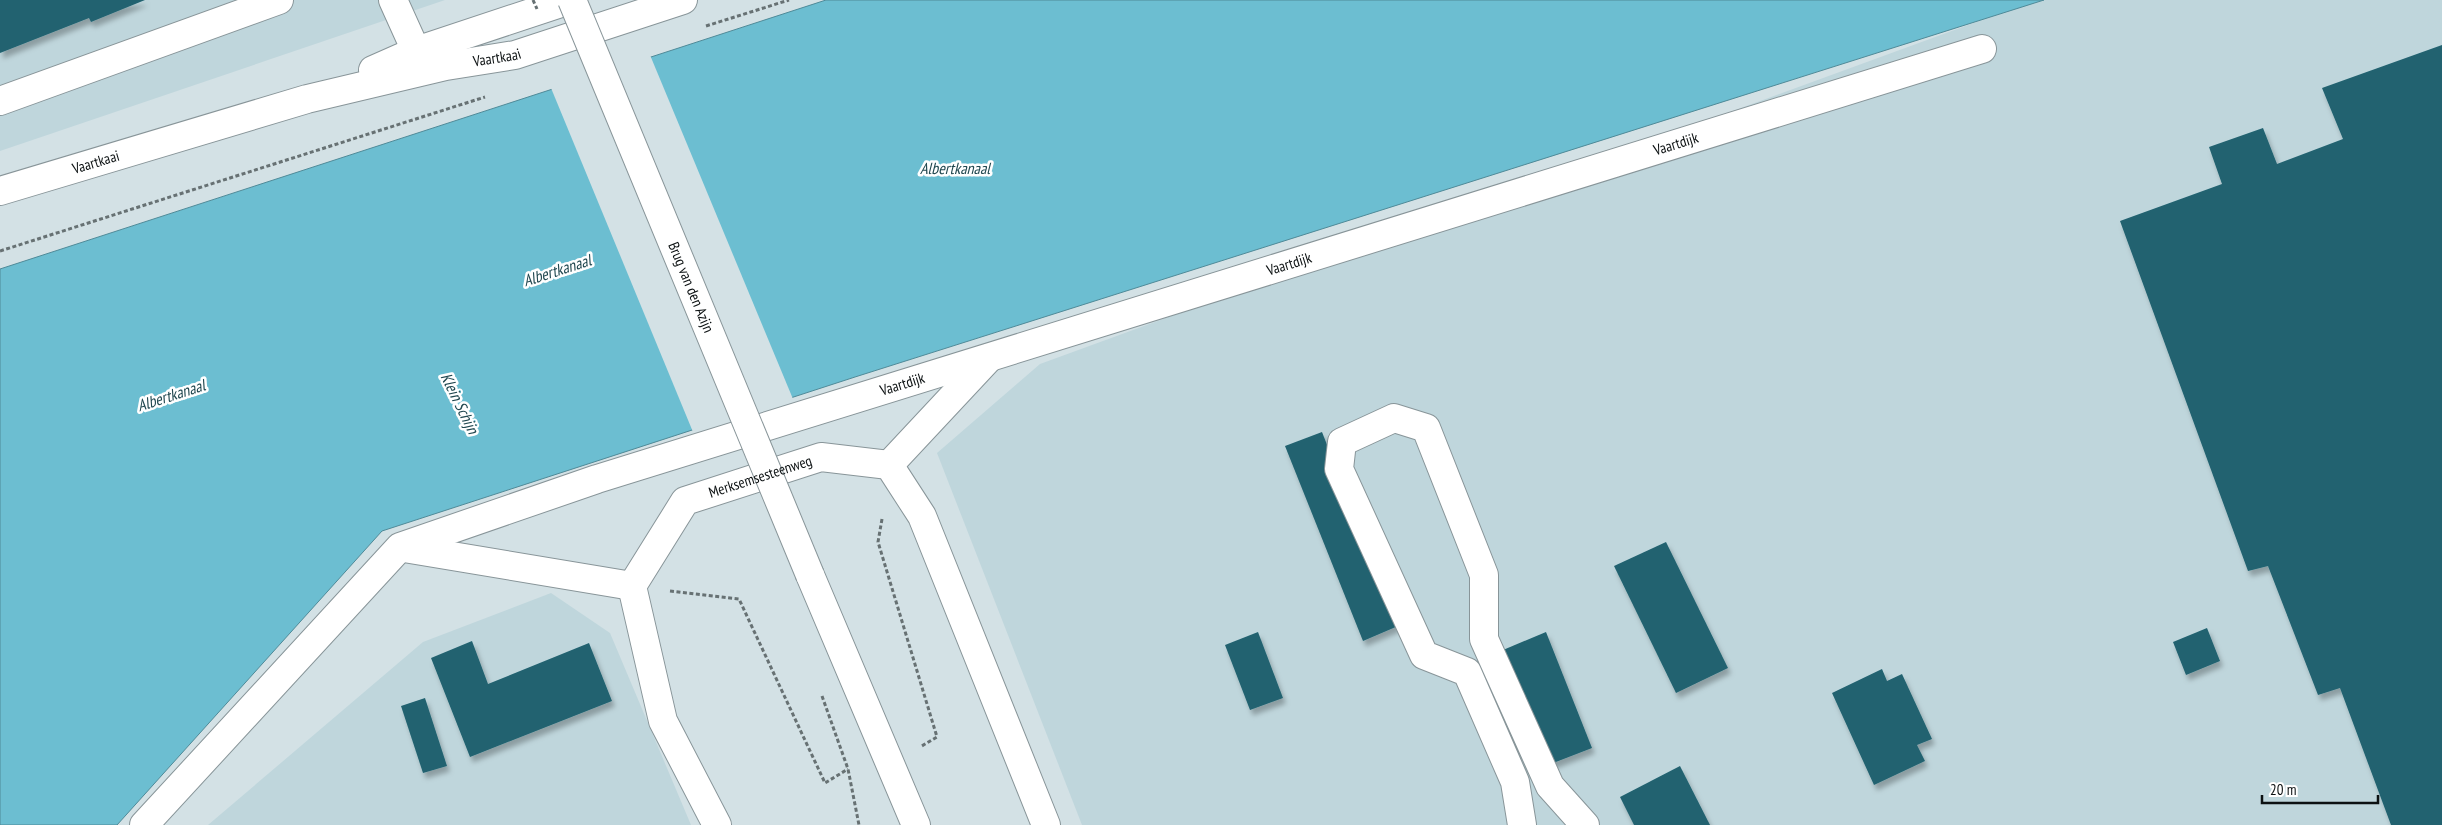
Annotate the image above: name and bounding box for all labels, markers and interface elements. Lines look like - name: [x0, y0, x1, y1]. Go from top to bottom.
- street label: Vaartkaai: [471, 44, 523, 71]
- street label: Vaartdijk: [1650, 128, 1701, 160]
- street label: Vaartkaai: [69, 146, 121, 178]
- water label: Albertkanaal: [920, 158, 991, 178]
- street label: Brug van den Azijn: [664, 239, 719, 335]
- street label: Vaartdijk: [1263, 248, 1314, 280]
- water label: Albertkanaal: [521, 249, 595, 290]
- street label: Vaartdijk: [876, 368, 927, 400]
- water label: Klein Schijn: [437, 369, 484, 438]
- water label: Albertkanaal: [135, 374, 209, 415]
- street label: Merksemsesteenweg: [706, 451, 814, 502]
- scale bar: [2262, 772, 2378, 804]
- text: 20 m: [2270, 780, 2296, 799]

